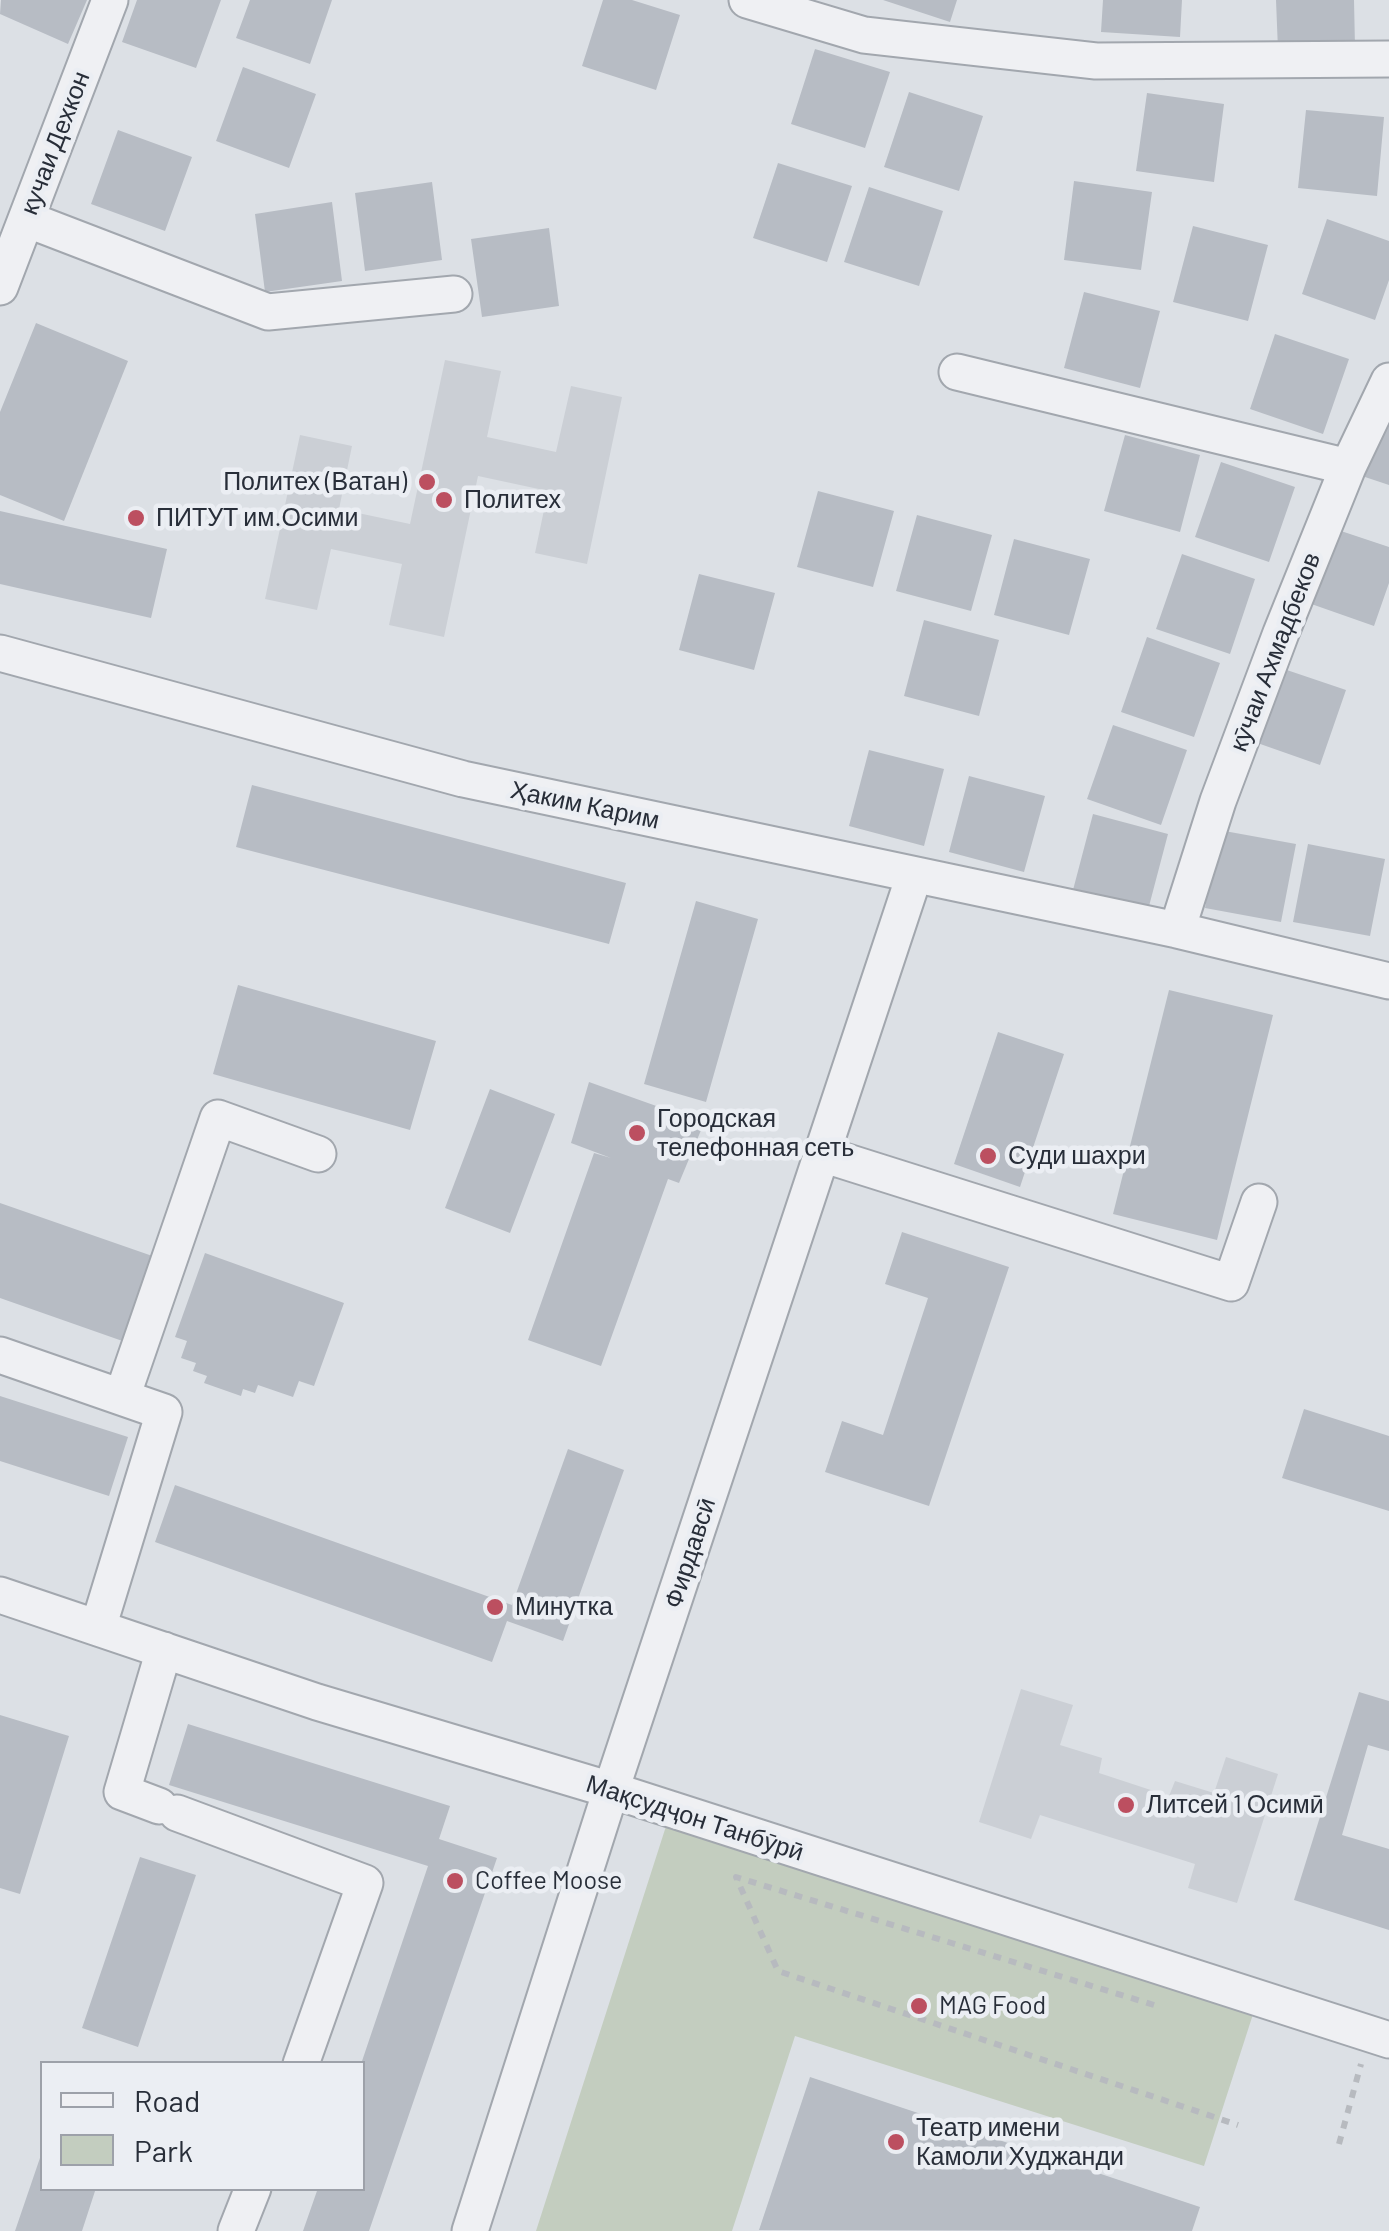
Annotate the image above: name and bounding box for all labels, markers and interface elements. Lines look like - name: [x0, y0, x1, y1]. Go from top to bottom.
- street label: кучаи Дехкон: [14, 67, 96, 219]
- place label: Политех (Ватан): [223, 467, 407, 497]
- marker: Политех (Ватан): [416, 471, 438, 493]
- place label: Политех: [464, 485, 561, 515]
- marker: Политех: [433, 489, 455, 511]
- place label: ПИТУТ им.Осими: [156, 503, 359, 533]
- marker: ПИТУТ им.Осими: [125, 507, 147, 529]
- street label: кӯчаи Ахмадбеков: [1223, 548, 1327, 756]
- street label: Ҳаким Карим: [508, 775, 662, 835]
- place label: Городская телефонная сеть: [657, 1104, 854, 1163]
- marker: Городская телефонная сеть: [626, 1122, 648, 1144]
- place label: Суди шахри: [1008, 1141, 1146, 1171]
- marker: Суди шахри: [977, 1145, 999, 1167]
- street label: Фирдавсӣ: [658, 1494, 722, 1612]
- place label: Минутка: [515, 1592, 613, 1622]
- marker: Минутка: [484, 1596, 506, 1618]
- street label: Мақсудҷон Танбӯрӣ: [582, 1769, 808, 1867]
- place label: Литсей 1 Осимӣ: [1146, 1790, 1324, 1820]
- marker: Литсей 1 Осимӣ: [1115, 1794, 1137, 1816]
- place label: Coffee Moose: [475, 1866, 622, 1896]
- marker: Coffee Moose: [444, 1870, 466, 1892]
- place label: MAG Food: [939, 1991, 1046, 2021]
- marker: MAG Food: [908, 1995, 930, 2017]
- legend: [40, 2061, 365, 2191]
- text: Road: [134, 2082, 200, 2118]
- place label: Театр имени Камоли Худжанди: [916, 2113, 1124, 2172]
- marker: Театр имени Камоли Худжанди: [885, 2131, 907, 2153]
- text: Park: [134, 2132, 193, 2168]

